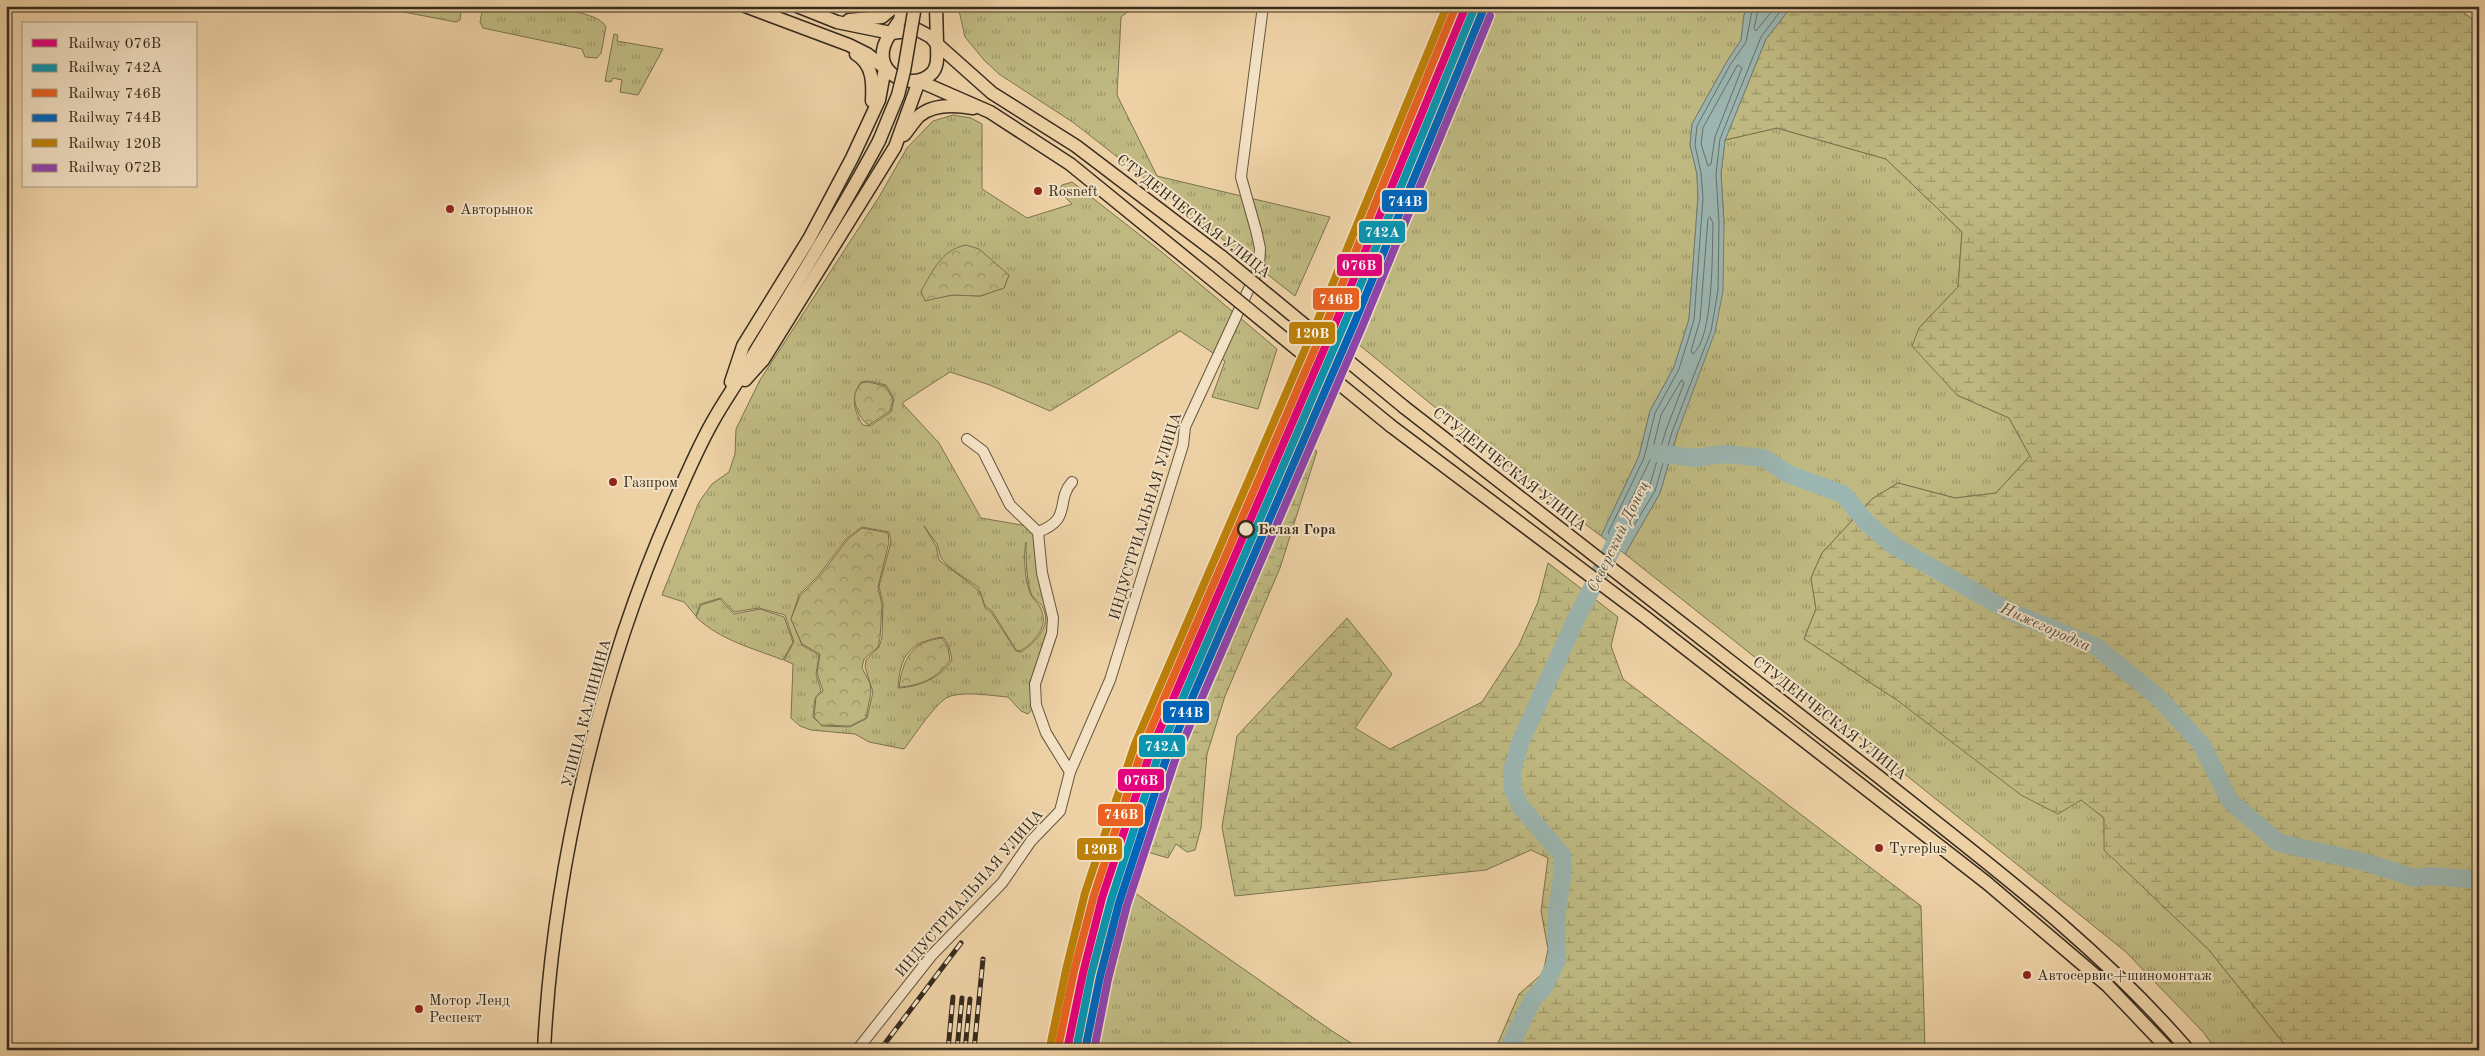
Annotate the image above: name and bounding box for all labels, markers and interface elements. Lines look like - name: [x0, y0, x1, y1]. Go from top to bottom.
- legend: [22, 22, 198, 188]
- text: Railway 076В: [68, 37, 161, 52]
- text: Railway 742А: [68, 61, 163, 76]
- text: Railway 746В: [68, 87, 161, 102]
- text: Railway 744В: [68, 111, 161, 126]
- text: Railway 120В: [68, 137, 161, 152]
- street label: СТУДЕНЧЕСКАЯ УЛИЦА: [1113, 153, 1273, 282]
- text: Railway 072В: [68, 161, 161, 176]
- marker: Rosneft: [1032, 185, 1044, 197]
- place label: Rosneft: [1048, 185, 1098, 200]
- line badge: 744В: [1381, 189, 1428, 213]
- text: 744В: [1388, 195, 1422, 209]
- marker: Авторынок: [444, 203, 456, 215]
- place label: Авторынок: [460, 203, 534, 218]
- line badge: 742А: [1358, 220, 1406, 244]
- text: 742А: [1365, 226, 1400, 240]
- line badge: 076В: [1336, 253, 1383, 277]
- text: 076В: [1342, 259, 1376, 273]
- line badge: 746В: [1312, 287, 1360, 311]
- text: 746В: [1319, 293, 1353, 307]
- line badge: 120В: [1288, 321, 1336, 345]
- text: 120В: [1295, 327, 1329, 341]
- street label: СТУДЕНЧЕСКАЯ УЛИЦА: [1429, 406, 1589, 535]
- street label: ИНДУСТРИАЛЬНАЯ УЛИЦА: [1108, 410, 1185, 622]
- marker: Газпром: [607, 476, 619, 488]
- place label: Газпром: [623, 476, 678, 491]
- water label: Северский Донец: [1585, 479, 1653, 595]
- marker: Белая Гора: [1237, 520, 1255, 538]
- place label: Белая Гора: [1258, 523, 1336, 538]
- water label: Нижегородка: [1997, 600, 2093, 655]
- street label: УЛИЦА КАЛИНИНА: [560, 637, 615, 789]
- street label: СТУДЕНЧЕСКАЯ УЛИЦА: [1749, 655, 1909, 784]
- line badge: 744В: [1162, 700, 1210, 724]
- text: 744В: [1169, 706, 1203, 720]
- line badge: 742А: [1138, 734, 1186, 758]
- text: 742А: [1145, 740, 1180, 754]
- line badge: 076В: [1117, 768, 1165, 792]
- text: 076В: [1124, 774, 1158, 788]
- line badge: 746В: [1097, 803, 1144, 827]
- street label: ИНДУСТРИАЛЬНАЯ УЛИЦА: [893, 807, 1047, 981]
- text: 746В: [1104, 808, 1138, 822]
- line badge: 120В: [1076, 837, 1123, 861]
- marker: Tyreplus: [1873, 842, 1885, 854]
- place label: Tyreplus: [1889, 842, 1947, 857]
- text: 120В: [1083, 843, 1117, 857]
- marker: Автосервис+шиномонтаж: [2021, 969, 2033, 981]
- place label: Автосервис+шиномонтаж: [2037, 969, 2212, 984]
- place label: Мотор Ленд Респект: [429, 994, 510, 1026]
- marker: Мотор Ленд Респект: [413, 1003, 425, 1015]

